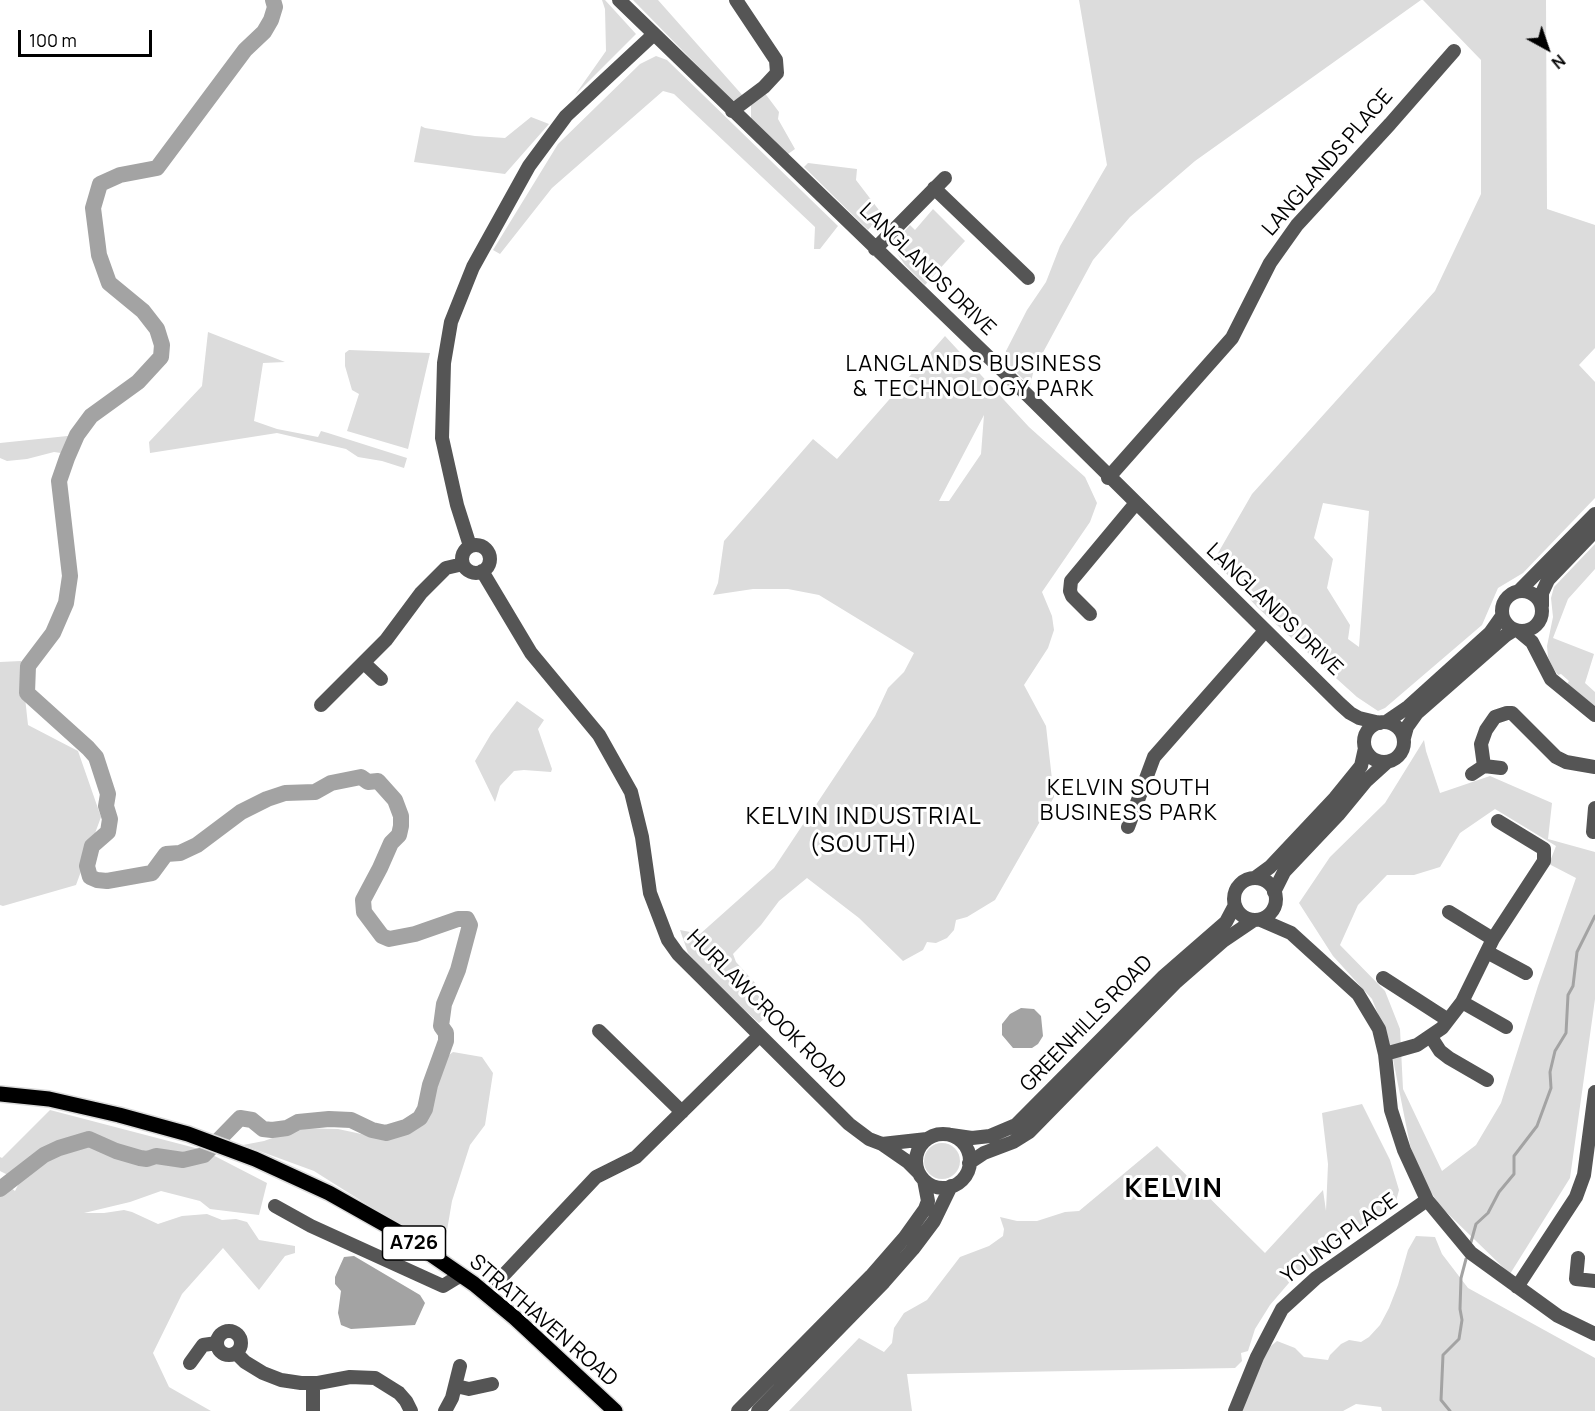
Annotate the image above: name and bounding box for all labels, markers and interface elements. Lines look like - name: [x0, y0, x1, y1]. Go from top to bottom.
- scale bar: [21, 18, 154, 56]
- north arrow: [1517, 18, 1577, 78]
- text: 100 m: [29, 28, 77, 52]
- text: N: [1547, 50, 1570, 74]
- street label: LANGLANDS PLACE: [1257, 84, 1399, 242]
- street label: LANGLANDS DRIVE: [854, 199, 1000, 341]
- district label: LANGLANDS BUSINESS & TECHNOLOGY PARK: [845, 352, 1103, 404]
- street label: LANGLANDS DRIVE: [1201, 539, 1347, 681]
- district label: KELVIN SOUTH BUSINESS PARK: [1040, 776, 1218, 828]
- district label: KELVIN INDUSTRIAL (SOUTH): [746, 803, 982, 859]
- street label: HURLAWCROOK ROAD: [681, 925, 851, 1095]
- street label: GREENHILLS ROAD: [1016, 951, 1158, 1097]
- district label: KELVIN: [1125, 1173, 1223, 1205]
- street label: YOUNG PLACE: [1277, 1188, 1403, 1290]
- road number: A726: [382, 1226, 446, 1260]
- street label: STRATHAVEN ROAD: [464, 1250, 622, 1392]

